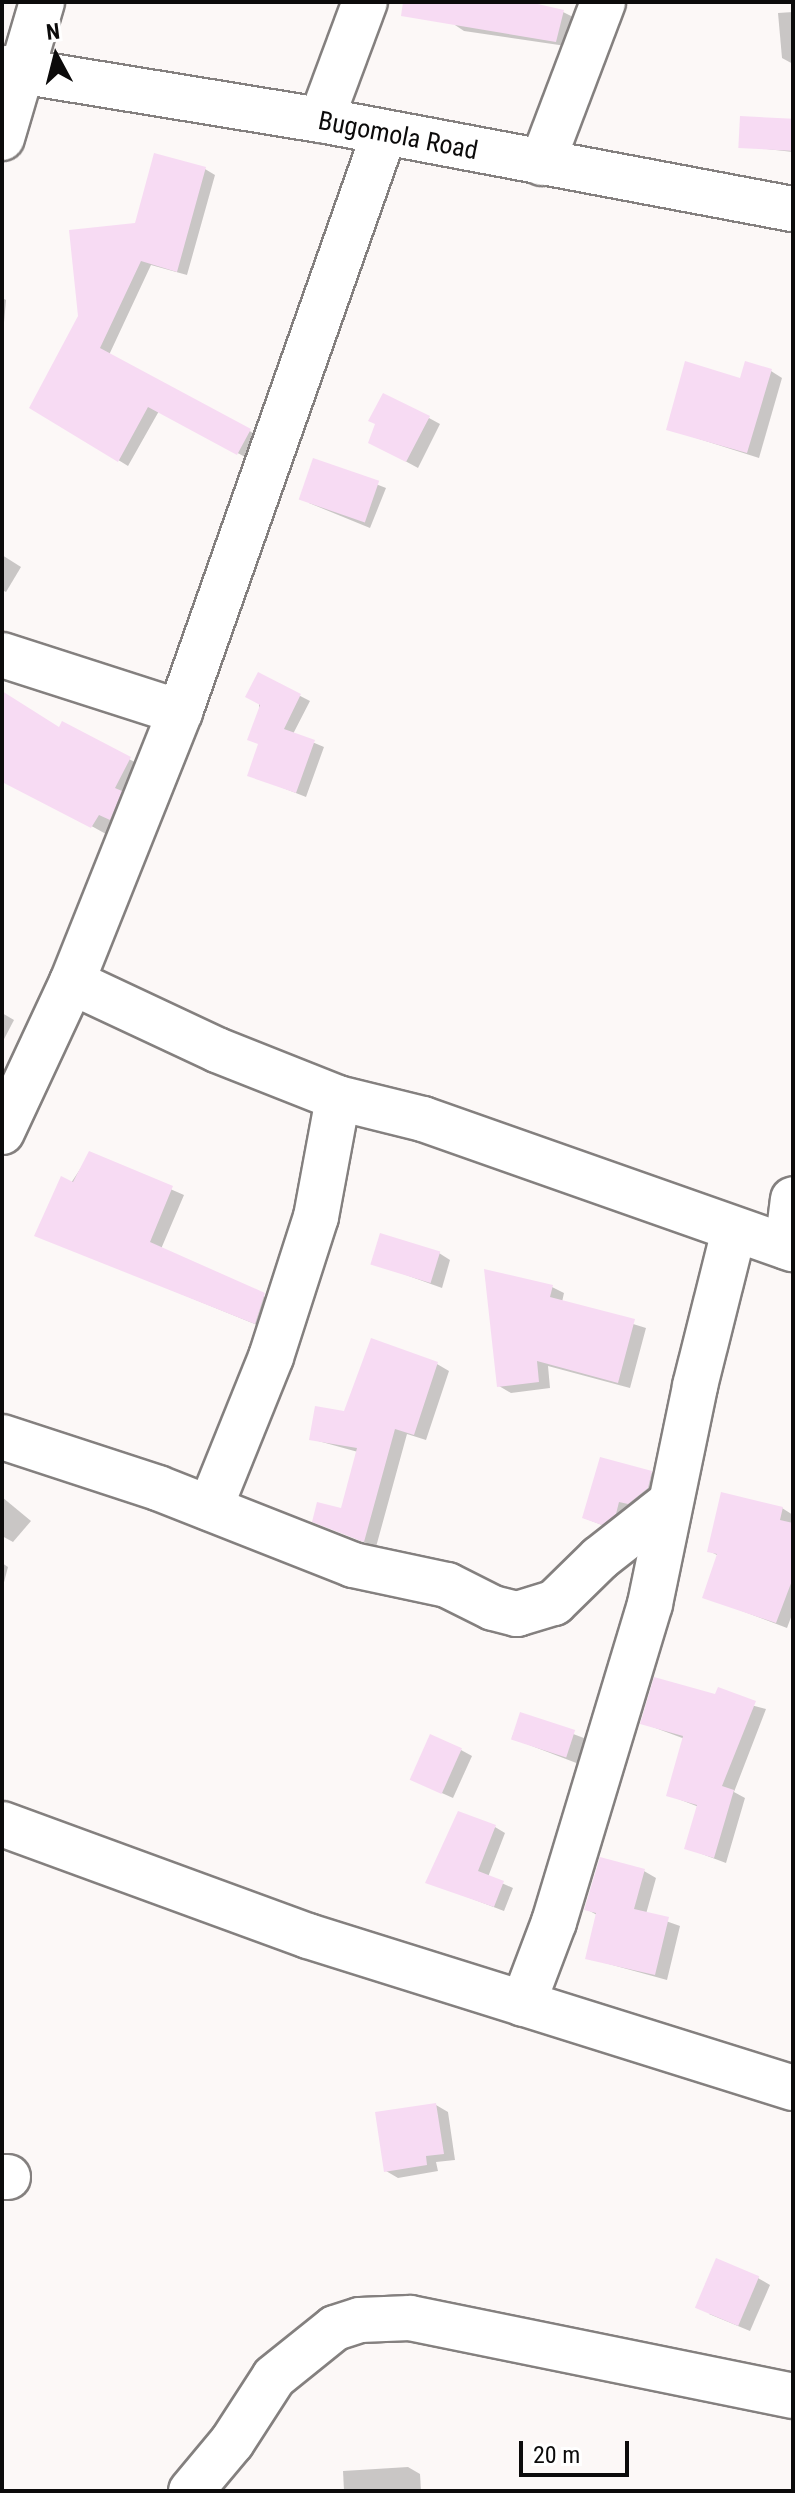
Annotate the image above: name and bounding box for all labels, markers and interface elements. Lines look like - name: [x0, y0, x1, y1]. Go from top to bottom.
- north arrow: [16, 16, 96, 96]
- text: N: [45, 18, 61, 45]
- street label: Bugomola Road: [316, 105, 480, 167]
- scale bar: [523, 2425, 633, 2475]
- text: 20 m: [533, 2441, 580, 2469]

